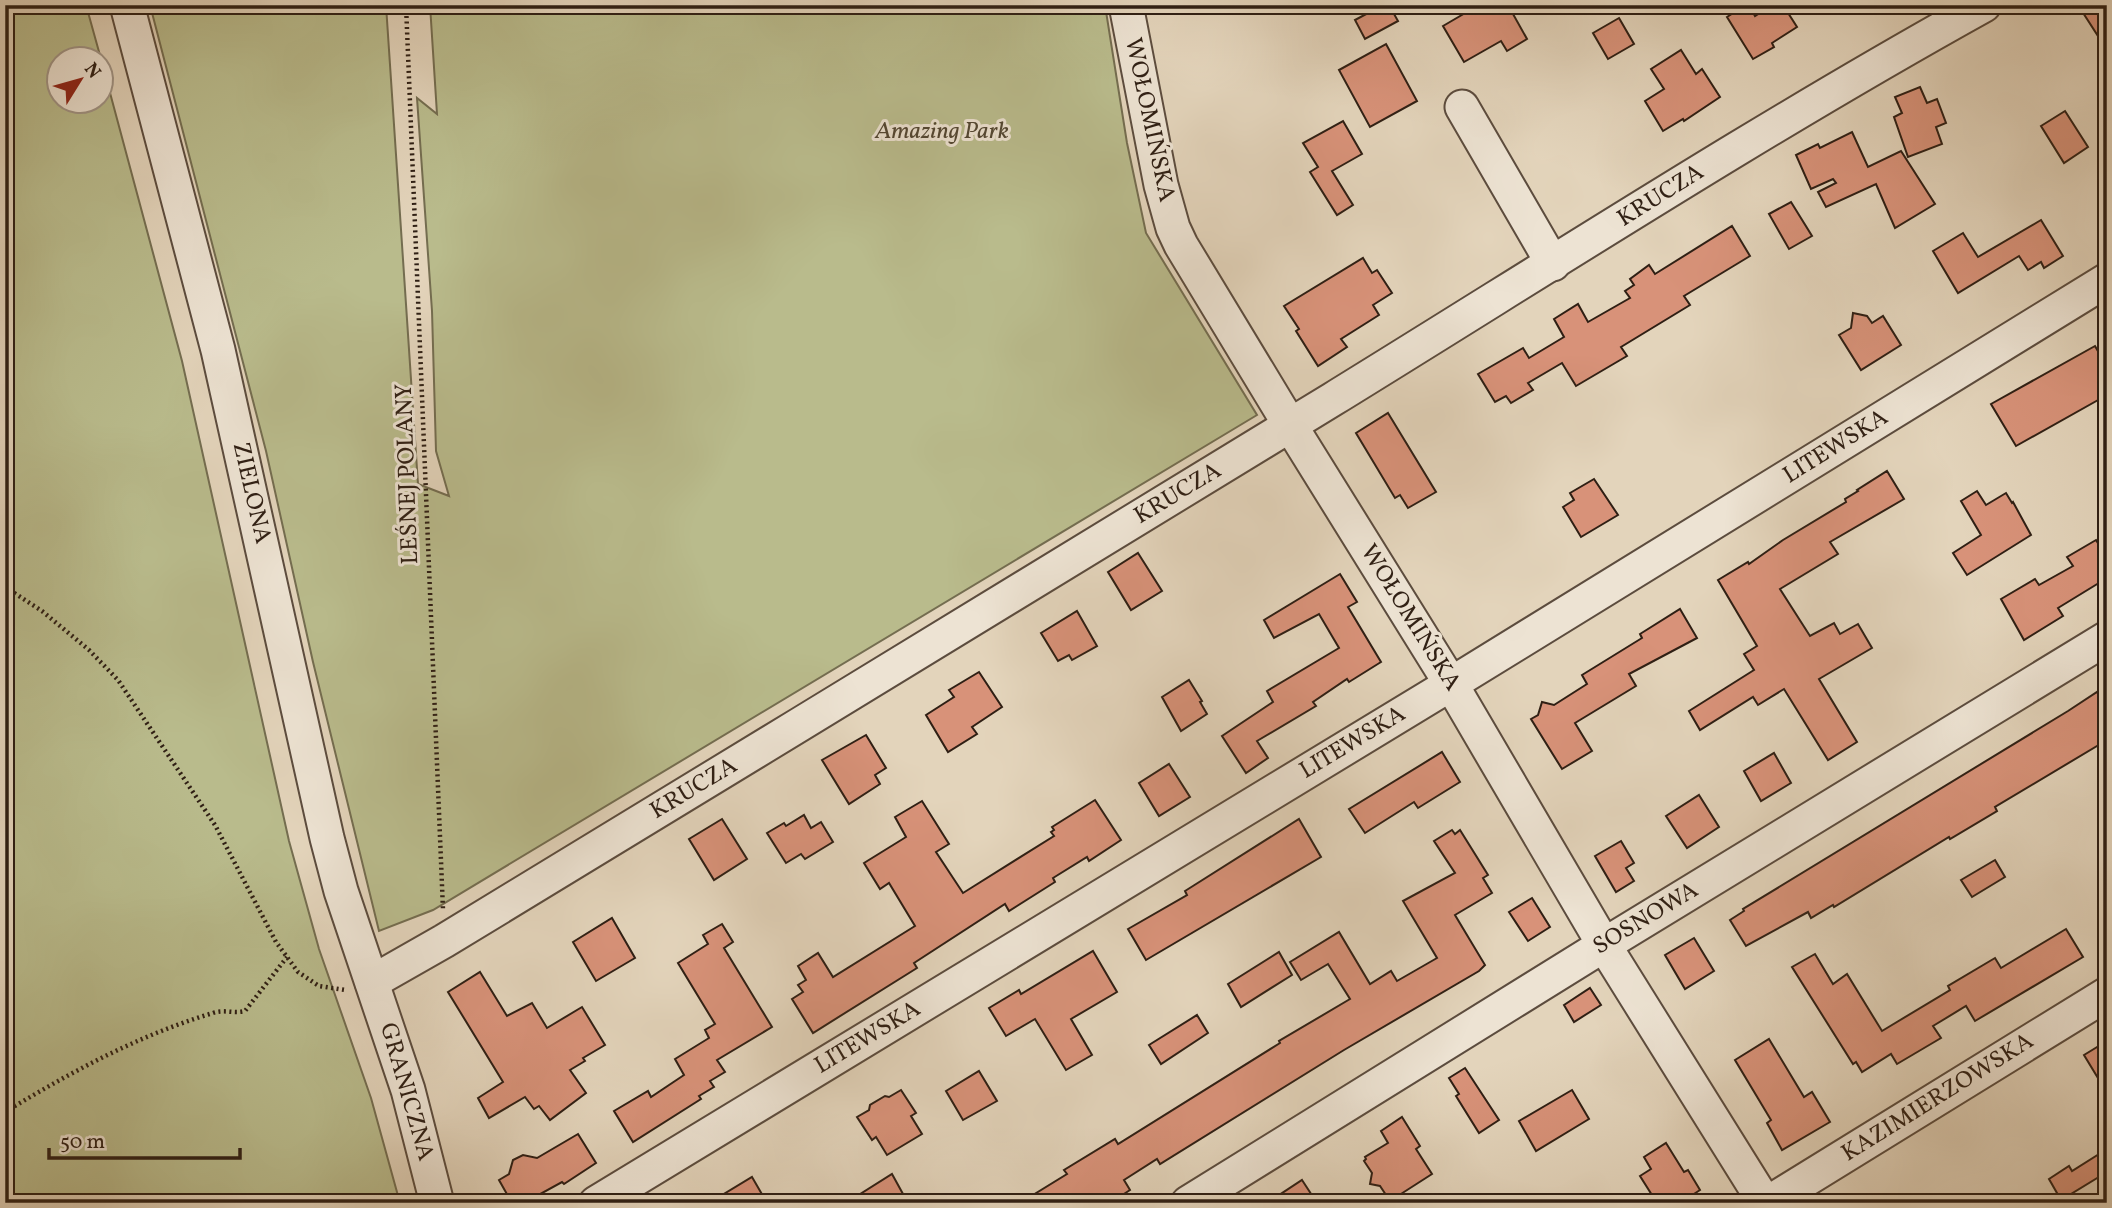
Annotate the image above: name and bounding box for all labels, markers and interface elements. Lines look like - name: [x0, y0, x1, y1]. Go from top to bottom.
- street label: WOŁOMIŃSKA: [1115, 35, 1183, 205]
- north arrow: [46, 46, 116, 116]
- text: N: [77, 58, 107, 84]
- park label: Amazing Park: [874, 115, 1009, 149]
- street label: KRUCZA: [1611, 156, 1711, 236]
- street label: LEŚNEJ POLANY: [388, 383, 428, 565]
- street label: LITEWSKA: [1777, 401, 1895, 493]
- street label: ZIELONA: [223, 439, 279, 547]
- street label: KRUCZA: [1128, 455, 1228, 533]
- street label: WOŁOMIŃSKA: [1351, 538, 1469, 698]
- street label: LITEWSKA: [1293, 698, 1413, 788]
- street label: KRUCZA: [644, 750, 744, 828]
- street label: SOSNOWA: [1587, 874, 1705, 964]
- street label: LITEWSKA: [808, 993, 928, 1083]
- street label: GRANICZNA: [370, 1019, 442, 1165]
- street label: KAZIMIERZOWSKA: [1835, 1025, 2041, 1171]
- scale bar: [49, 1117, 240, 1161]
- text: 50 m: [60, 1128, 105, 1157]

